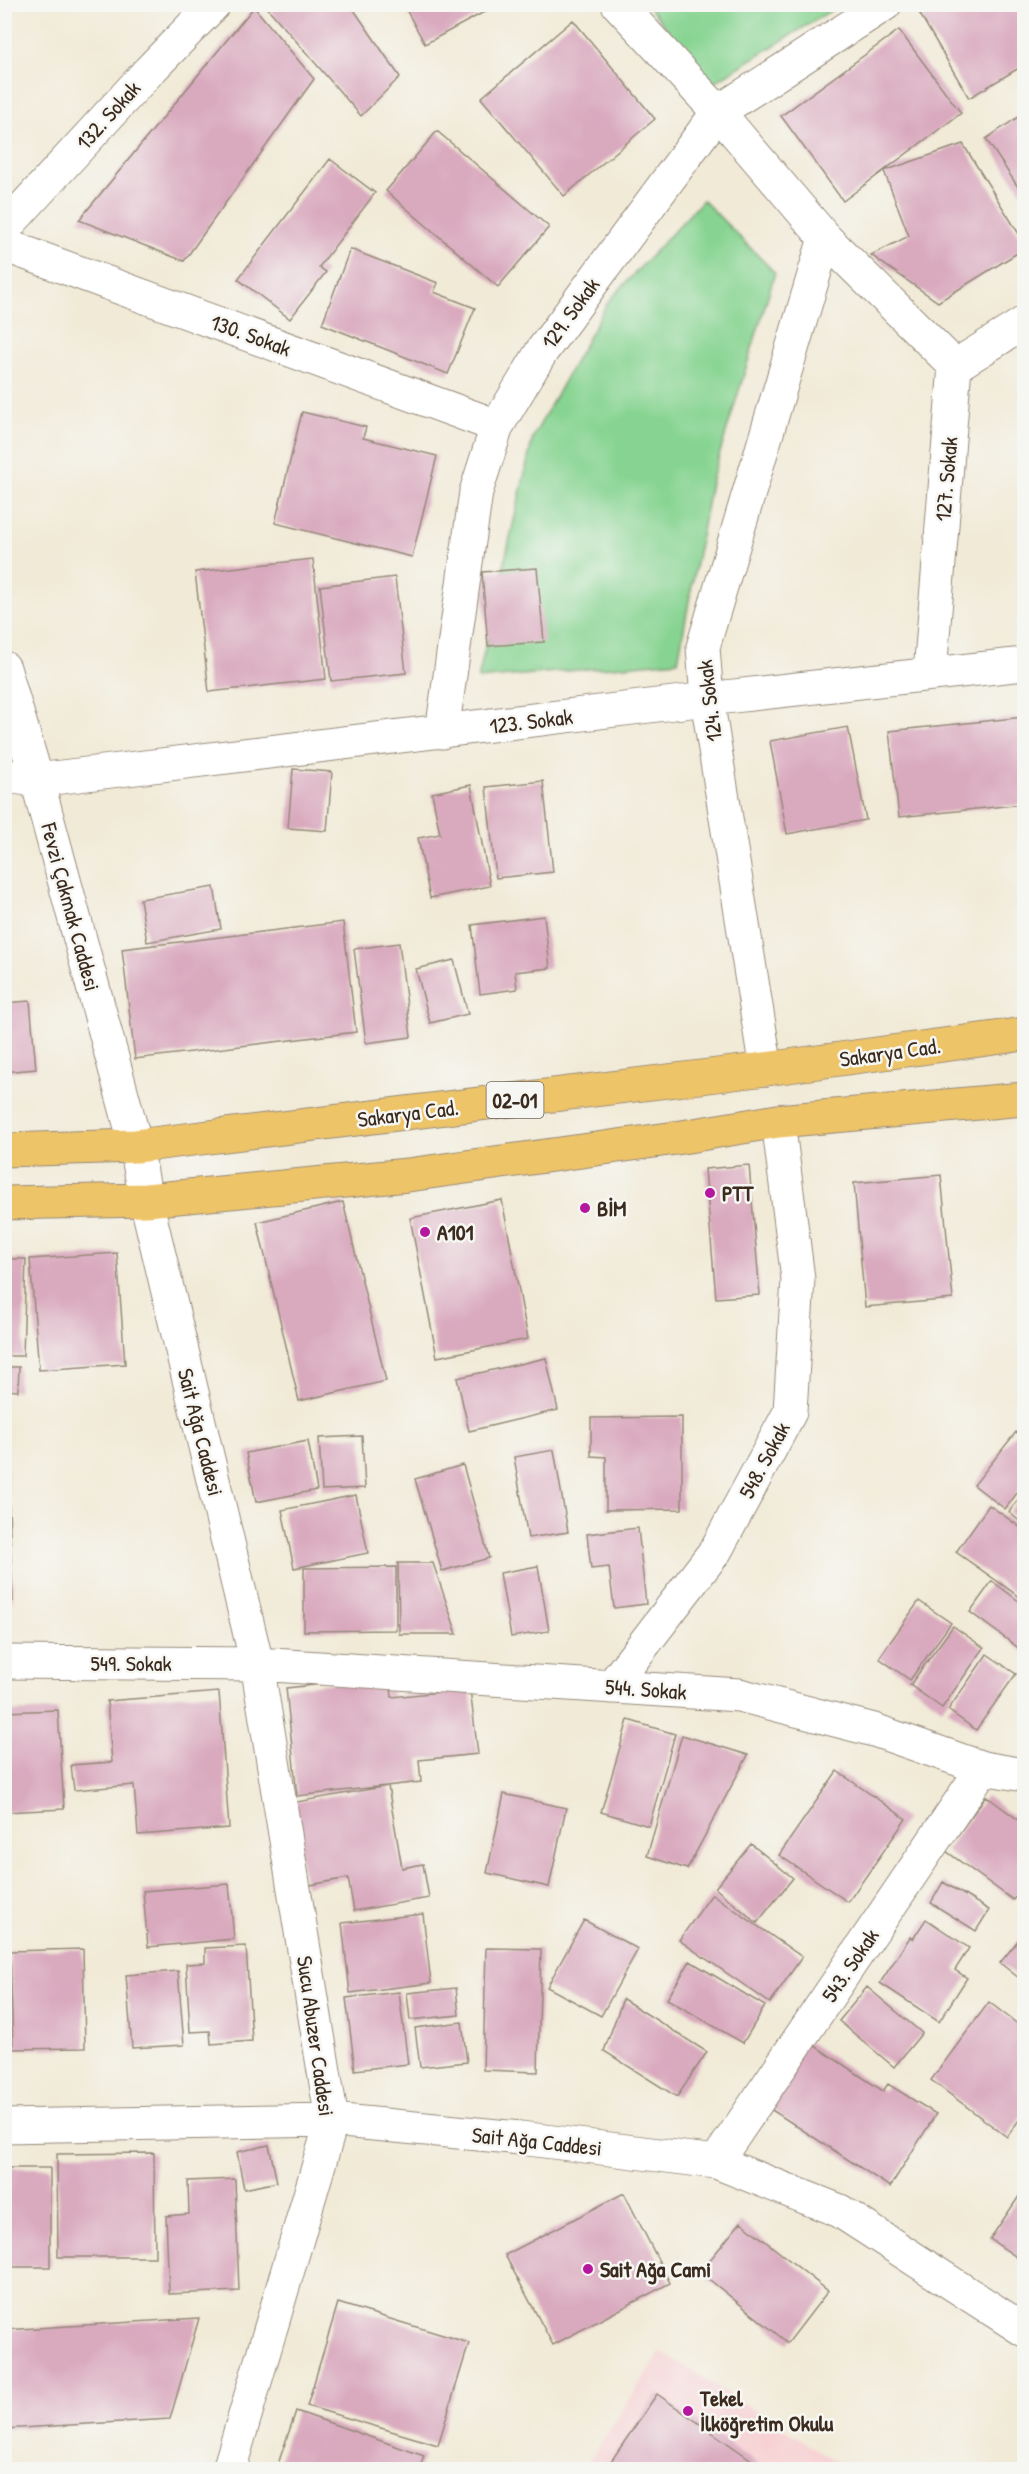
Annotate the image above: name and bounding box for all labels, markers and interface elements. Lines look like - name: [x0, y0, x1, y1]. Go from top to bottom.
- street label: 132. Sokak: [69, 74, 147, 156]
- street label: 129. Sokak: [534, 271, 606, 355]
- street label: 130. Sokak: [207, 307, 295, 363]
- street label: 127. Sokak: [927, 435, 965, 523]
- street label: 124. Sokak: [689, 658, 729, 744]
- street label: 123. Sokak: [488, 701, 574, 741]
- street label: Fevzi Çakmak Caddesi: [34, 819, 108, 994]
- street label: Sakarya Cad.: [837, 1030, 943, 1074]
- road number: 02-01: [486, 1082, 544, 1118]
- street label: Sakarya Cad.: [356, 1092, 460, 1134]
- place label: PTT: [722, 1178, 754, 1208]
- marker: PTT: [703, 1186, 717, 1200]
- place label: BİM: [597, 1193, 626, 1223]
- marker: BİM: [578, 1201, 592, 1215]
- place label: A101: [437, 1217, 474, 1247]
- marker: A101: [418, 1225, 432, 1239]
- street label: Sait Ağa Caddesi: [171, 1365, 231, 1499]
- street label: 548. Sokak: [731, 1416, 797, 1504]
- street label: 549. Sokak: [90, 1648, 172, 1678]
- street label: 544. Sokak: [604, 1671, 688, 1707]
- street label: 543. Sokak: [814, 1922, 886, 2008]
- street label: Sucu Abuzer Caddesi: [290, 1954, 342, 2118]
- street label: Sait Ağa Caddesi: [471, 2119, 603, 2163]
- place label: Sait Ağa Cami: [600, 2254, 711, 2285]
- marker: Sait Ağa Cami: [581, 2262, 595, 2276]
- place label: Tekel İlköğretim Okulu: [699, 2383, 834, 2439]
- marker: Tekel İlköğretim Okulu: [681, 2404, 695, 2418]

